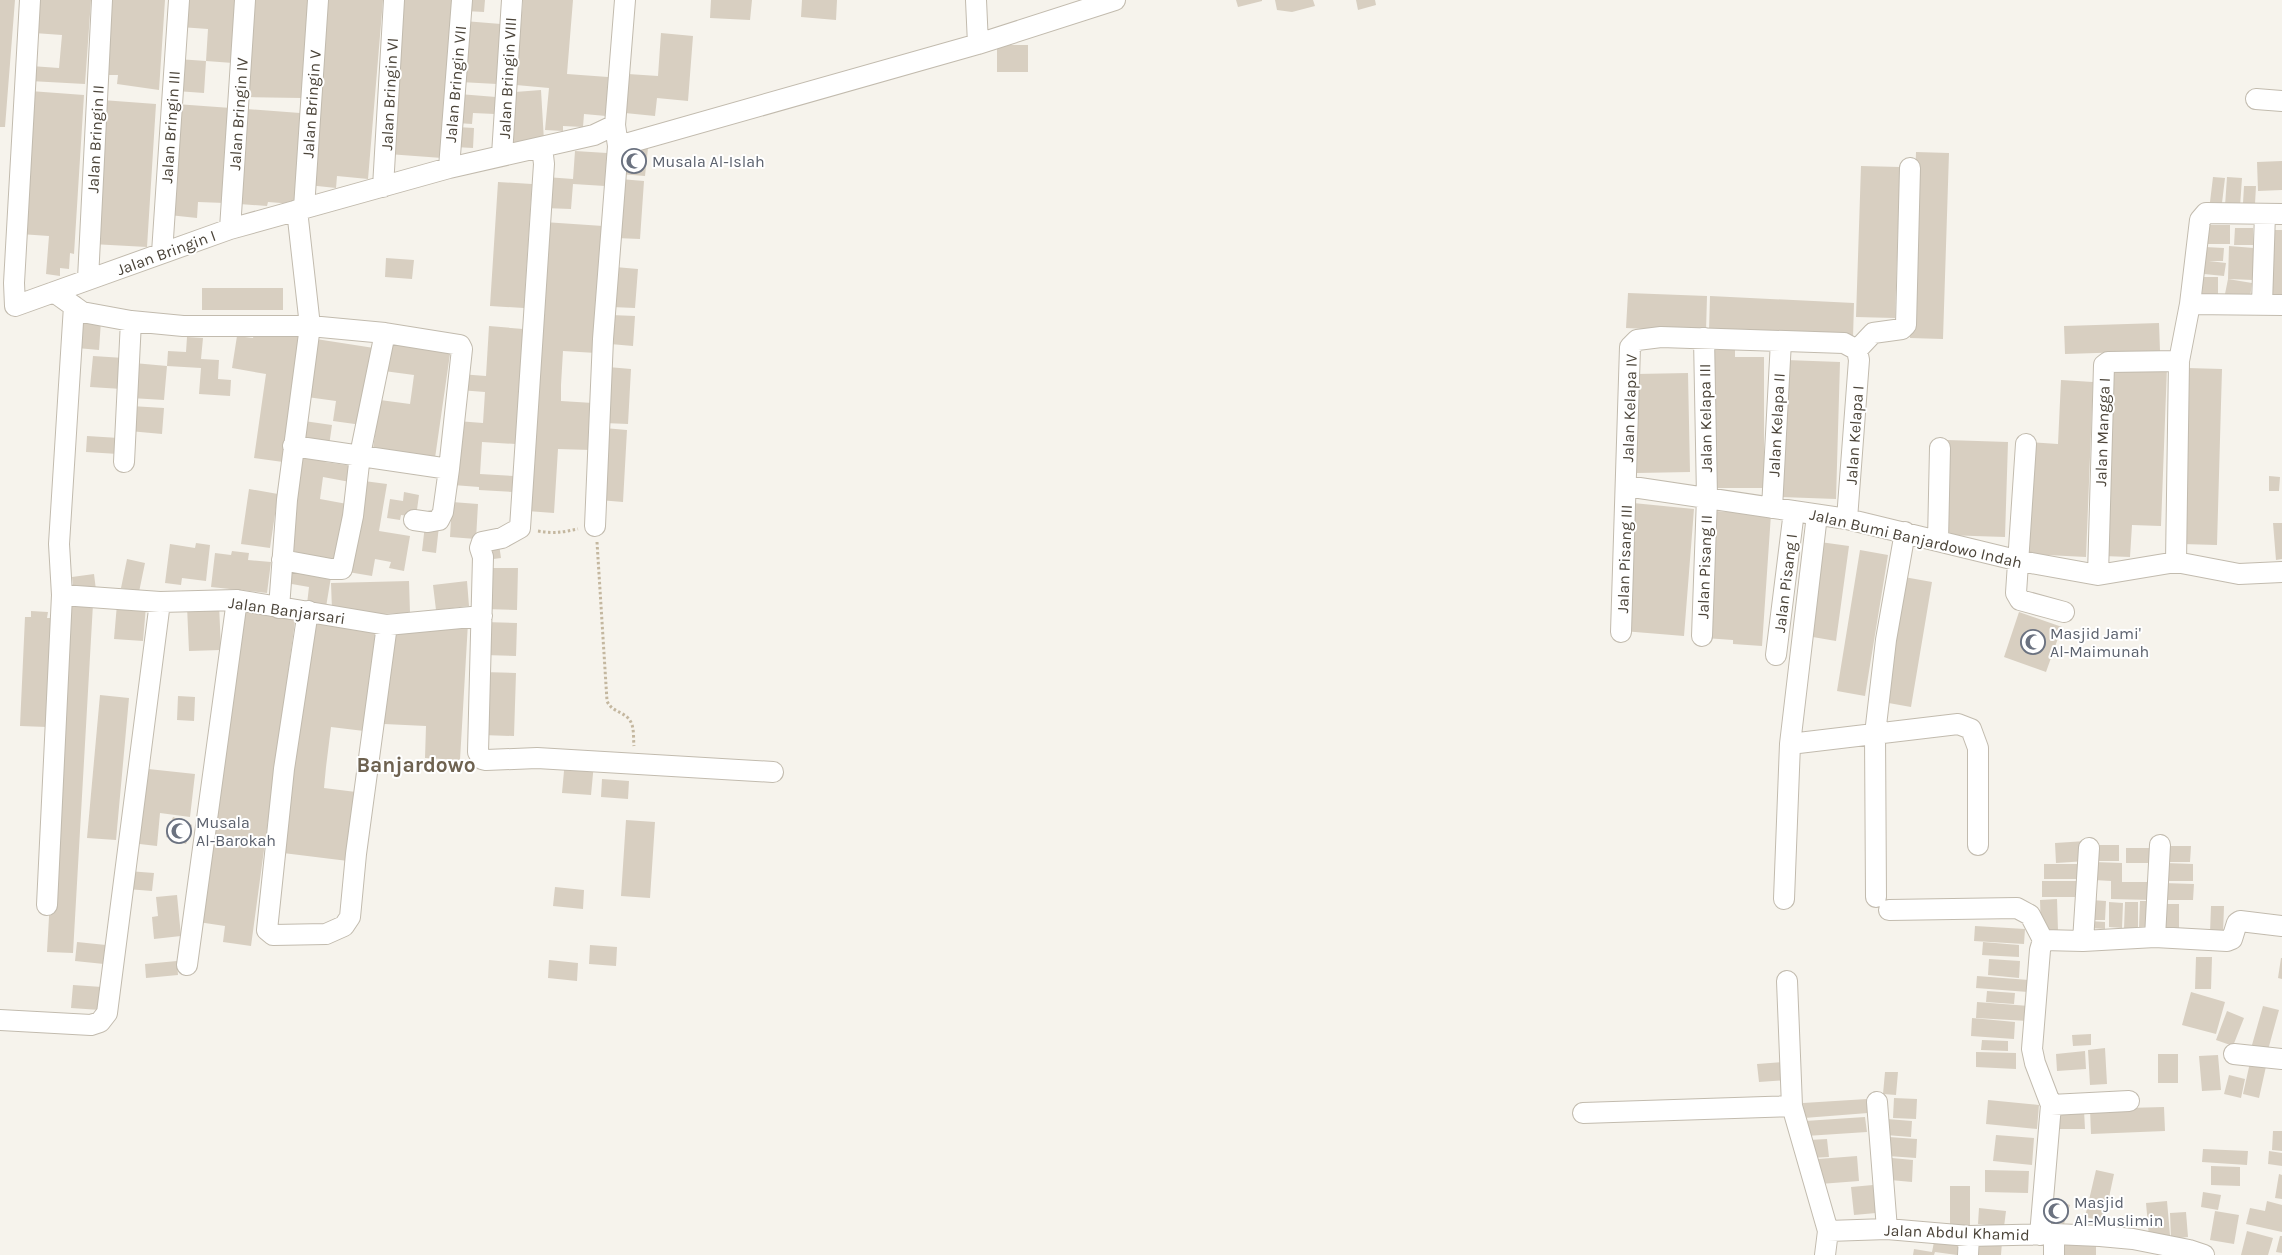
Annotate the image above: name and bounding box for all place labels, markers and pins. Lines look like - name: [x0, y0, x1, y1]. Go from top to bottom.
- mosque icon: Musala Al-Islah: [621, 148, 647, 174]
- place label: Musala Al-Islah: [652, 152, 765, 171]
- place label: Masjid Jami' Al-Maimunah: [2050, 624, 2149, 661]
- mosque icon: Masjid Jami' Al-Maimunah: [2020, 629, 2046, 655]
- place label: Musala Al-Barokah: [196, 813, 276, 850]
- mosque icon: Musala Al-Barokah: [166, 818, 192, 844]
- place label: Masjid Al-Muslimin: [2074, 1193, 2164, 1230]
- mosque icon: Masjid Al-Muslimin: [2043, 1198, 2069, 1224]

